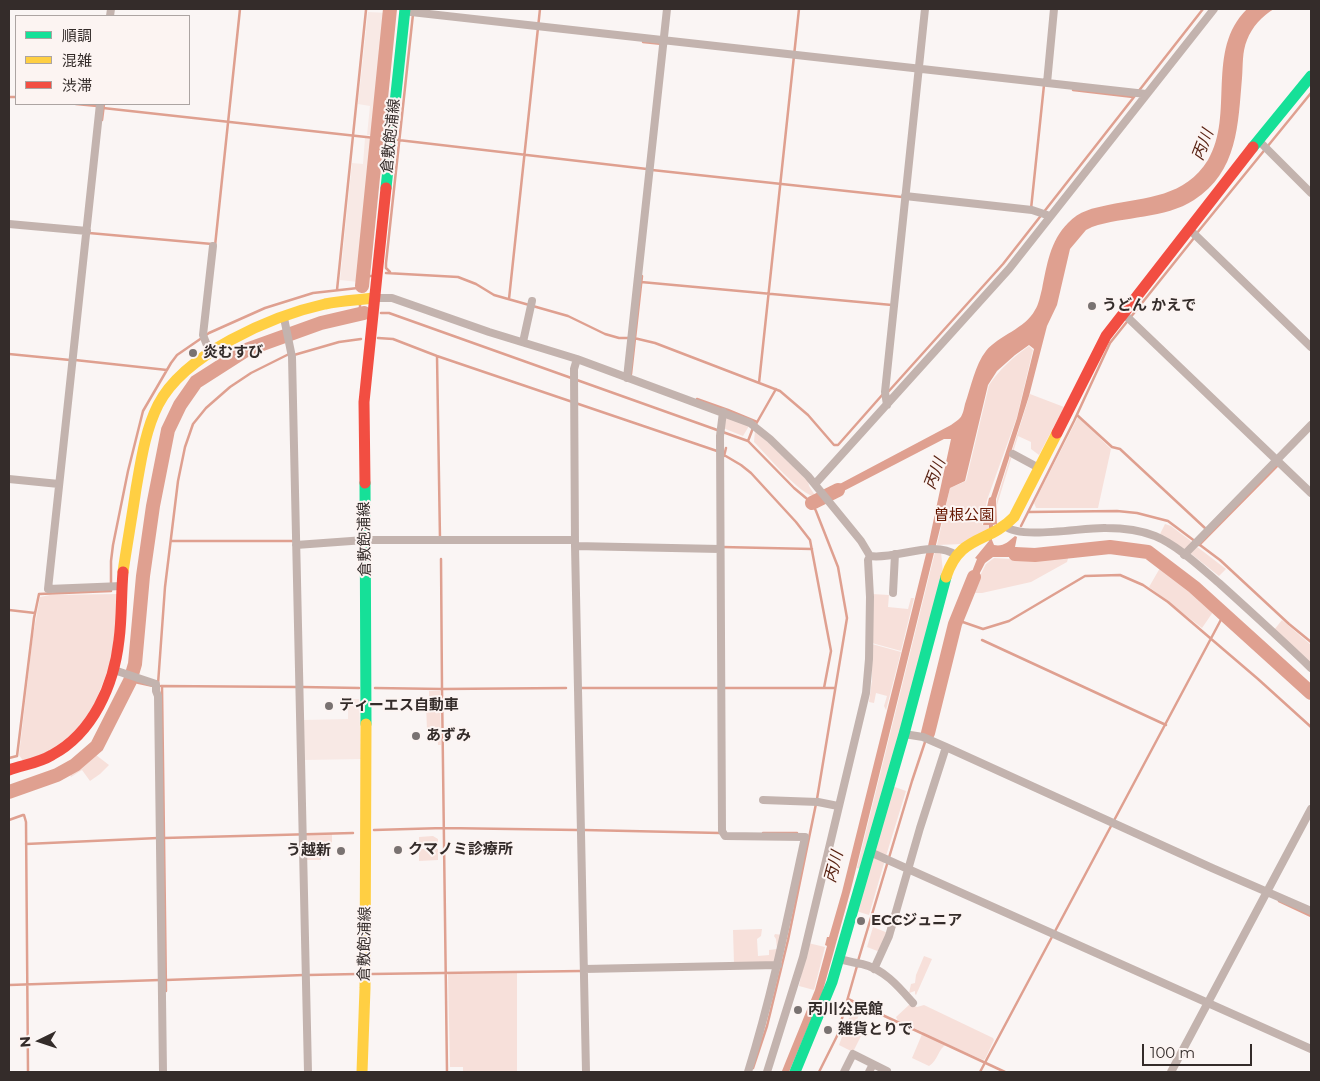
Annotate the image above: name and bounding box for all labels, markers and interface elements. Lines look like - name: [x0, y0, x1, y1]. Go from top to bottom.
- legend: [15, 15, 190, 105]
- text: 順調: [62, 26, 92, 45]
- text: 混雑: [62, 51, 92, 70]
- text: 渋滞: [62, 76, 92, 95]
- street label: 倉敷飽浦線: [378, 98, 404, 174]
- water label: 丙川: [1188, 127, 1218, 163]
- place label: うどん かえで: [1102, 297, 1196, 315]
- marker: うどん かえで: [1086, 300, 1098, 312]
- place label: 炎むすび: [203, 344, 263, 362]
- marker: 炎むすび: [187, 347, 199, 359]
- water label: 丙川: [920, 456, 950, 492]
- street label: 倉敷飽浦線: [355, 501, 375, 577]
- park label: 曽根公園: [934, 507, 994, 525]
- place label: ティーエス自動車: [339, 697, 459, 715]
- marker: ティーエス自動車: [323, 700, 335, 712]
- place label: あずみ: [426, 727, 471, 745]
- marker: あずみ: [410, 730, 422, 742]
- place label: クマノミ診療所: [408, 841, 513, 859]
- place label: う越新: [286, 842, 331, 860]
- marker: クマノミ診療所: [392, 844, 404, 856]
- marker: う越新: [335, 845, 347, 857]
- water label: 丙川: [821, 849, 847, 885]
- street label: 倉敷飽浦線: [355, 906, 375, 982]
- place label: ECCジュニア: [871, 912, 962, 930]
- marker: ECCジュニア: [855, 915, 867, 927]
- place label: 丙川公民館: [808, 1001, 883, 1019]
- marker: 丙川公民館: [792, 1004, 804, 1016]
- north arrow: [15, 1016, 65, 1066]
- place label: 雑貨とりで: [838, 1021, 913, 1039]
- marker: 雑貨とりで: [822, 1024, 834, 1036]
- scale bar: [1145, 1034, 1255, 1066]
- text: N: [16, 1036, 34, 1048]
- text: 100 m: [1150, 1043, 1195, 1062]

